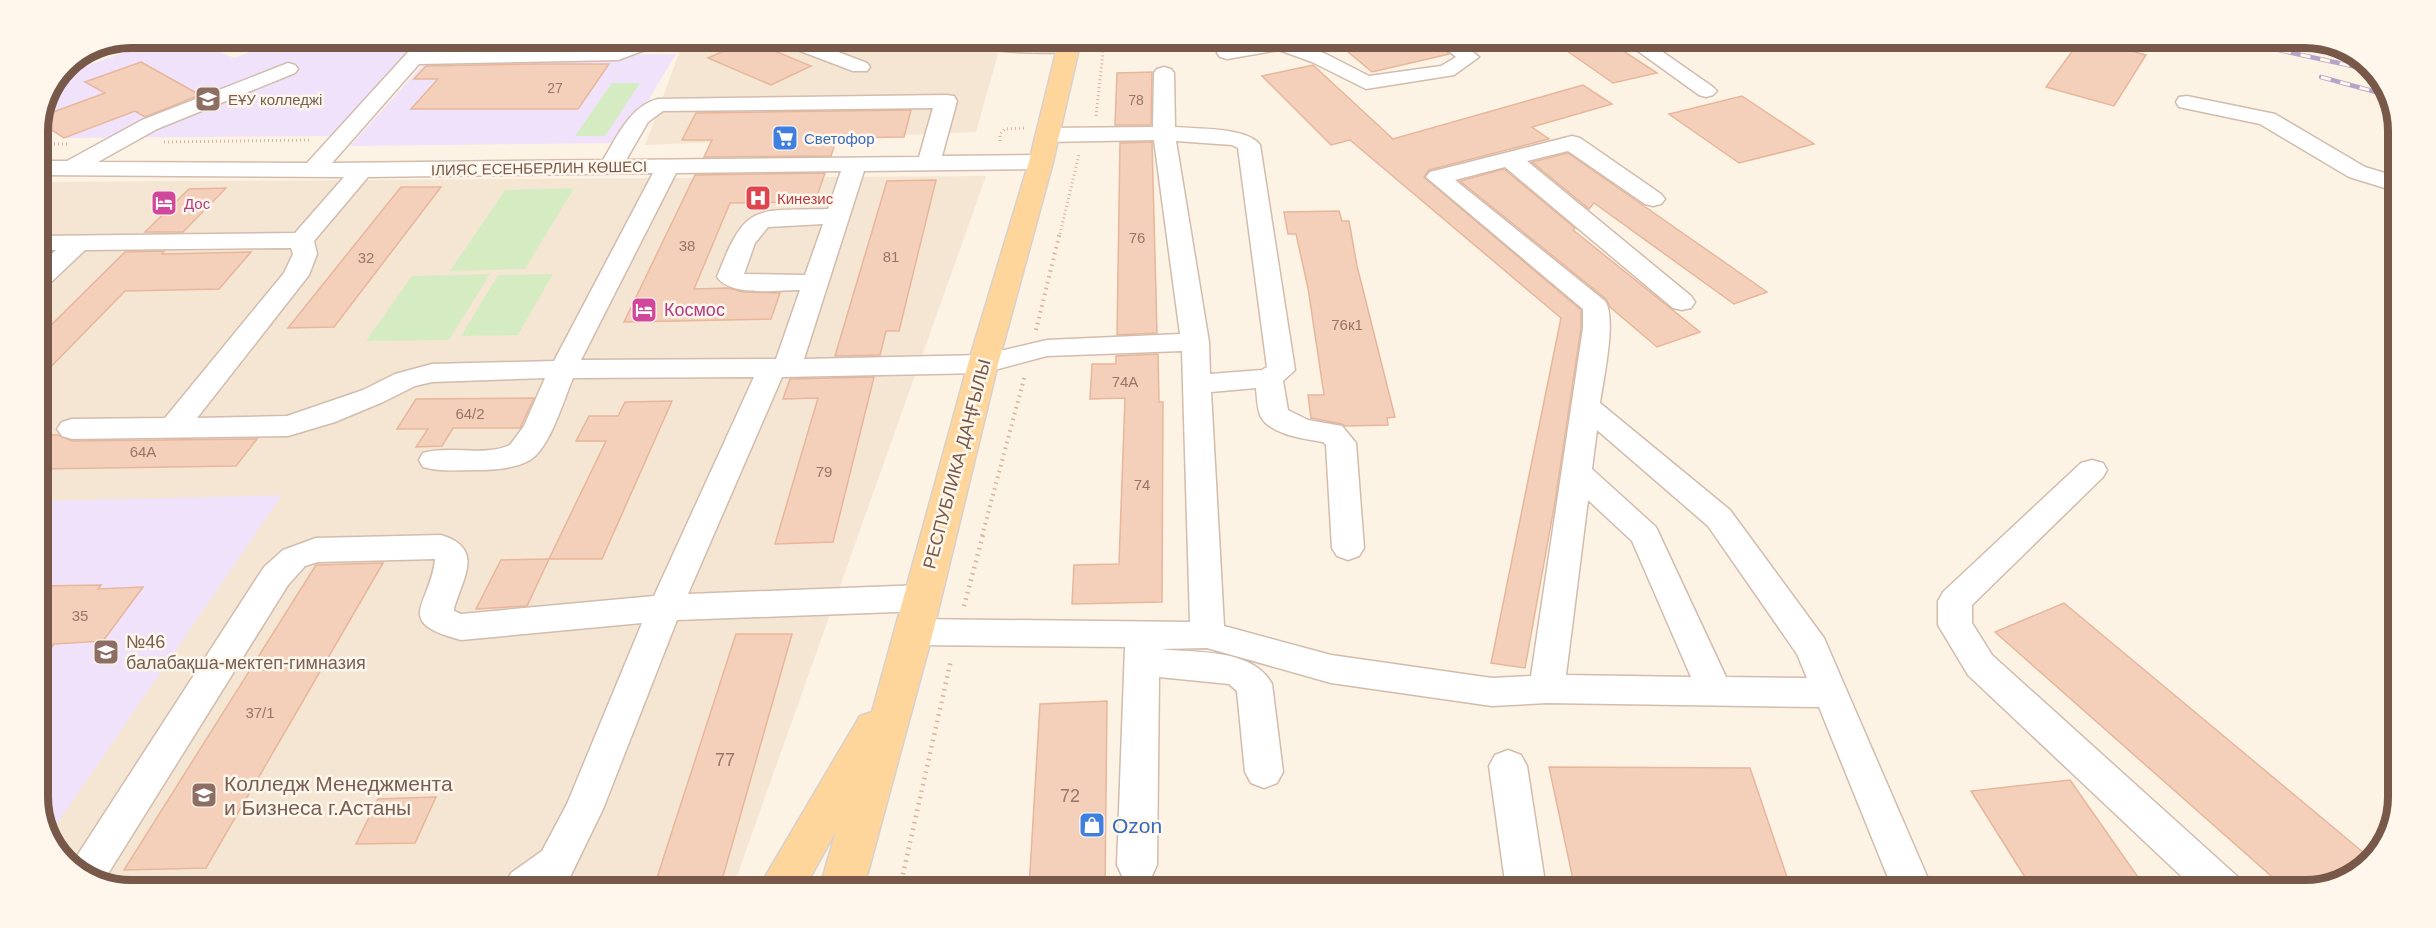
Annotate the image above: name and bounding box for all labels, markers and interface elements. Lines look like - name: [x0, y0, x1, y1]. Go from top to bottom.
- house number: 27: [547, 80, 563, 96]
- school or university icon: ЕҰУ колледжі: [193, 84, 223, 114]
- place label: ЕҰУ колледжі: [228, 91, 322, 108]
- house number: 78: [1128, 92, 1144, 108]
- supermarket icon: Светофор: [770, 123, 800, 153]
- place label: Светофор: [804, 130, 875, 147]
- street label: ІЛИЯС ЕСЕНБЕРЛИН КӨШЕСІ: [431, 158, 647, 178]
- hospital icon: Кинезис: [743, 183, 773, 213]
- hotel icon: Дос: [149, 188, 179, 218]
- place label: Кинезис: [777, 190, 834, 207]
- place label: Дос: [184, 195, 211, 212]
- house number: 76: [1129, 229, 1145, 246]
- house number: 38: [679, 237, 695, 254]
- house number: 81: [883, 248, 899, 265]
- house number: 32: [358, 249, 374, 266]
- hotel icon: Космос: [629, 295, 659, 325]
- place label: Космос: [664, 300, 725, 320]
- house number: 76к1: [1331, 316, 1363, 333]
- street label: РЕСПУБЛИКА ДАҢҒЫЛЫ: [919, 357, 995, 571]
- house number: 74А: [1112, 373, 1138, 390]
- house number: 64/2: [455, 405, 485, 422]
- house number: 64А: [130, 443, 156, 460]
- house number: 79: [816, 463, 832, 480]
- house number: 74: [1134, 476, 1150, 493]
- house number: 35: [72, 607, 88, 624]
- place label: №46 балабақша-мектеп-гимназия: [126, 632, 366, 673]
- school or university icon: №46 балабақша-мектеп-гимназия: [91, 637, 121, 667]
- house number: 37/1: [245, 704, 275, 721]
- house number: 77: [715, 750, 735, 770]
- place label: Колледж Менеджмента и Бизнеса г.Астаны: [224, 772, 453, 819]
- school or university icon: Колледж Менеджмента и Бизнеса г.Астаны: [189, 780, 219, 810]
- house number: 72: [1060, 786, 1080, 806]
- shop icon: Ozon: [1077, 810, 1107, 840]
- place label: Ozon: [1112, 814, 1162, 837]

